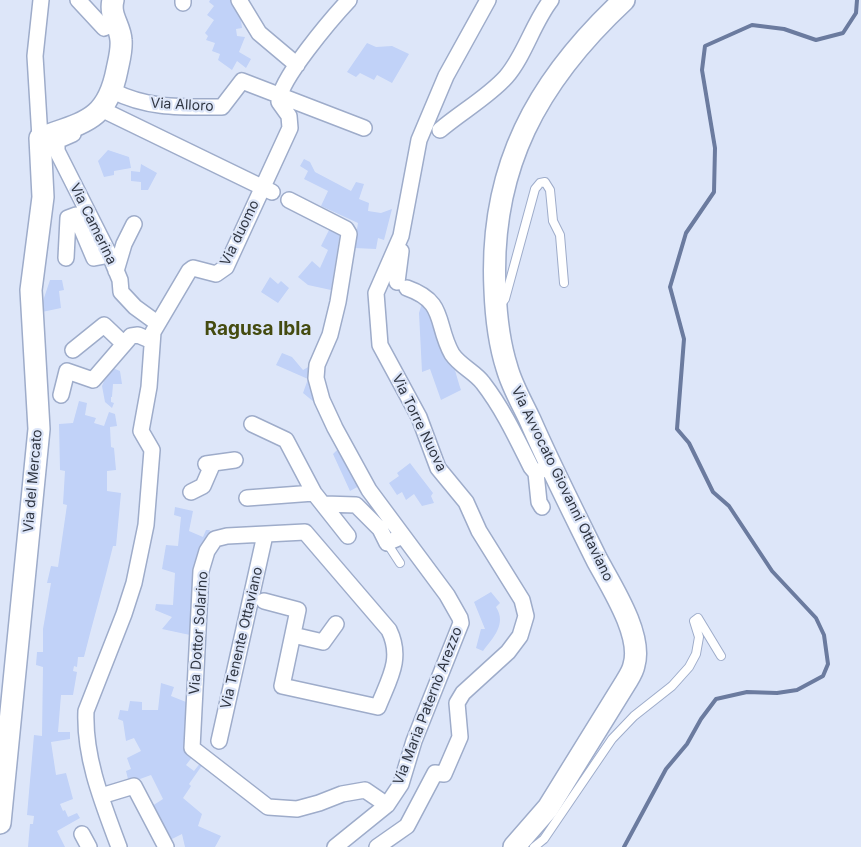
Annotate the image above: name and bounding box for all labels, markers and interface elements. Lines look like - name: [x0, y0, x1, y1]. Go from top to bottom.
- street label: Via Alloro: [150, 95, 214, 115]
- street label: Via Camerina: [66, 181, 120, 267]
- street label: Via duomo: [217, 198, 263, 268]
- district label: Ragusa Ibla: [205, 318, 311, 340]
- street label: Via Torre Nuova: [388, 371, 450, 475]
- street label: Via Avvocato Giovanni Ottaviano: [507, 384, 617, 584]
- street label: Via del Mercato: [20, 429, 46, 533]
- street label: Via Tenente Ottaviano: [217, 565, 267, 711]
- street label: Via Dottor Solarino: [186, 571, 212, 695]
- street label: Via Maria Paternò Arezzo: [390, 625, 466, 787]

